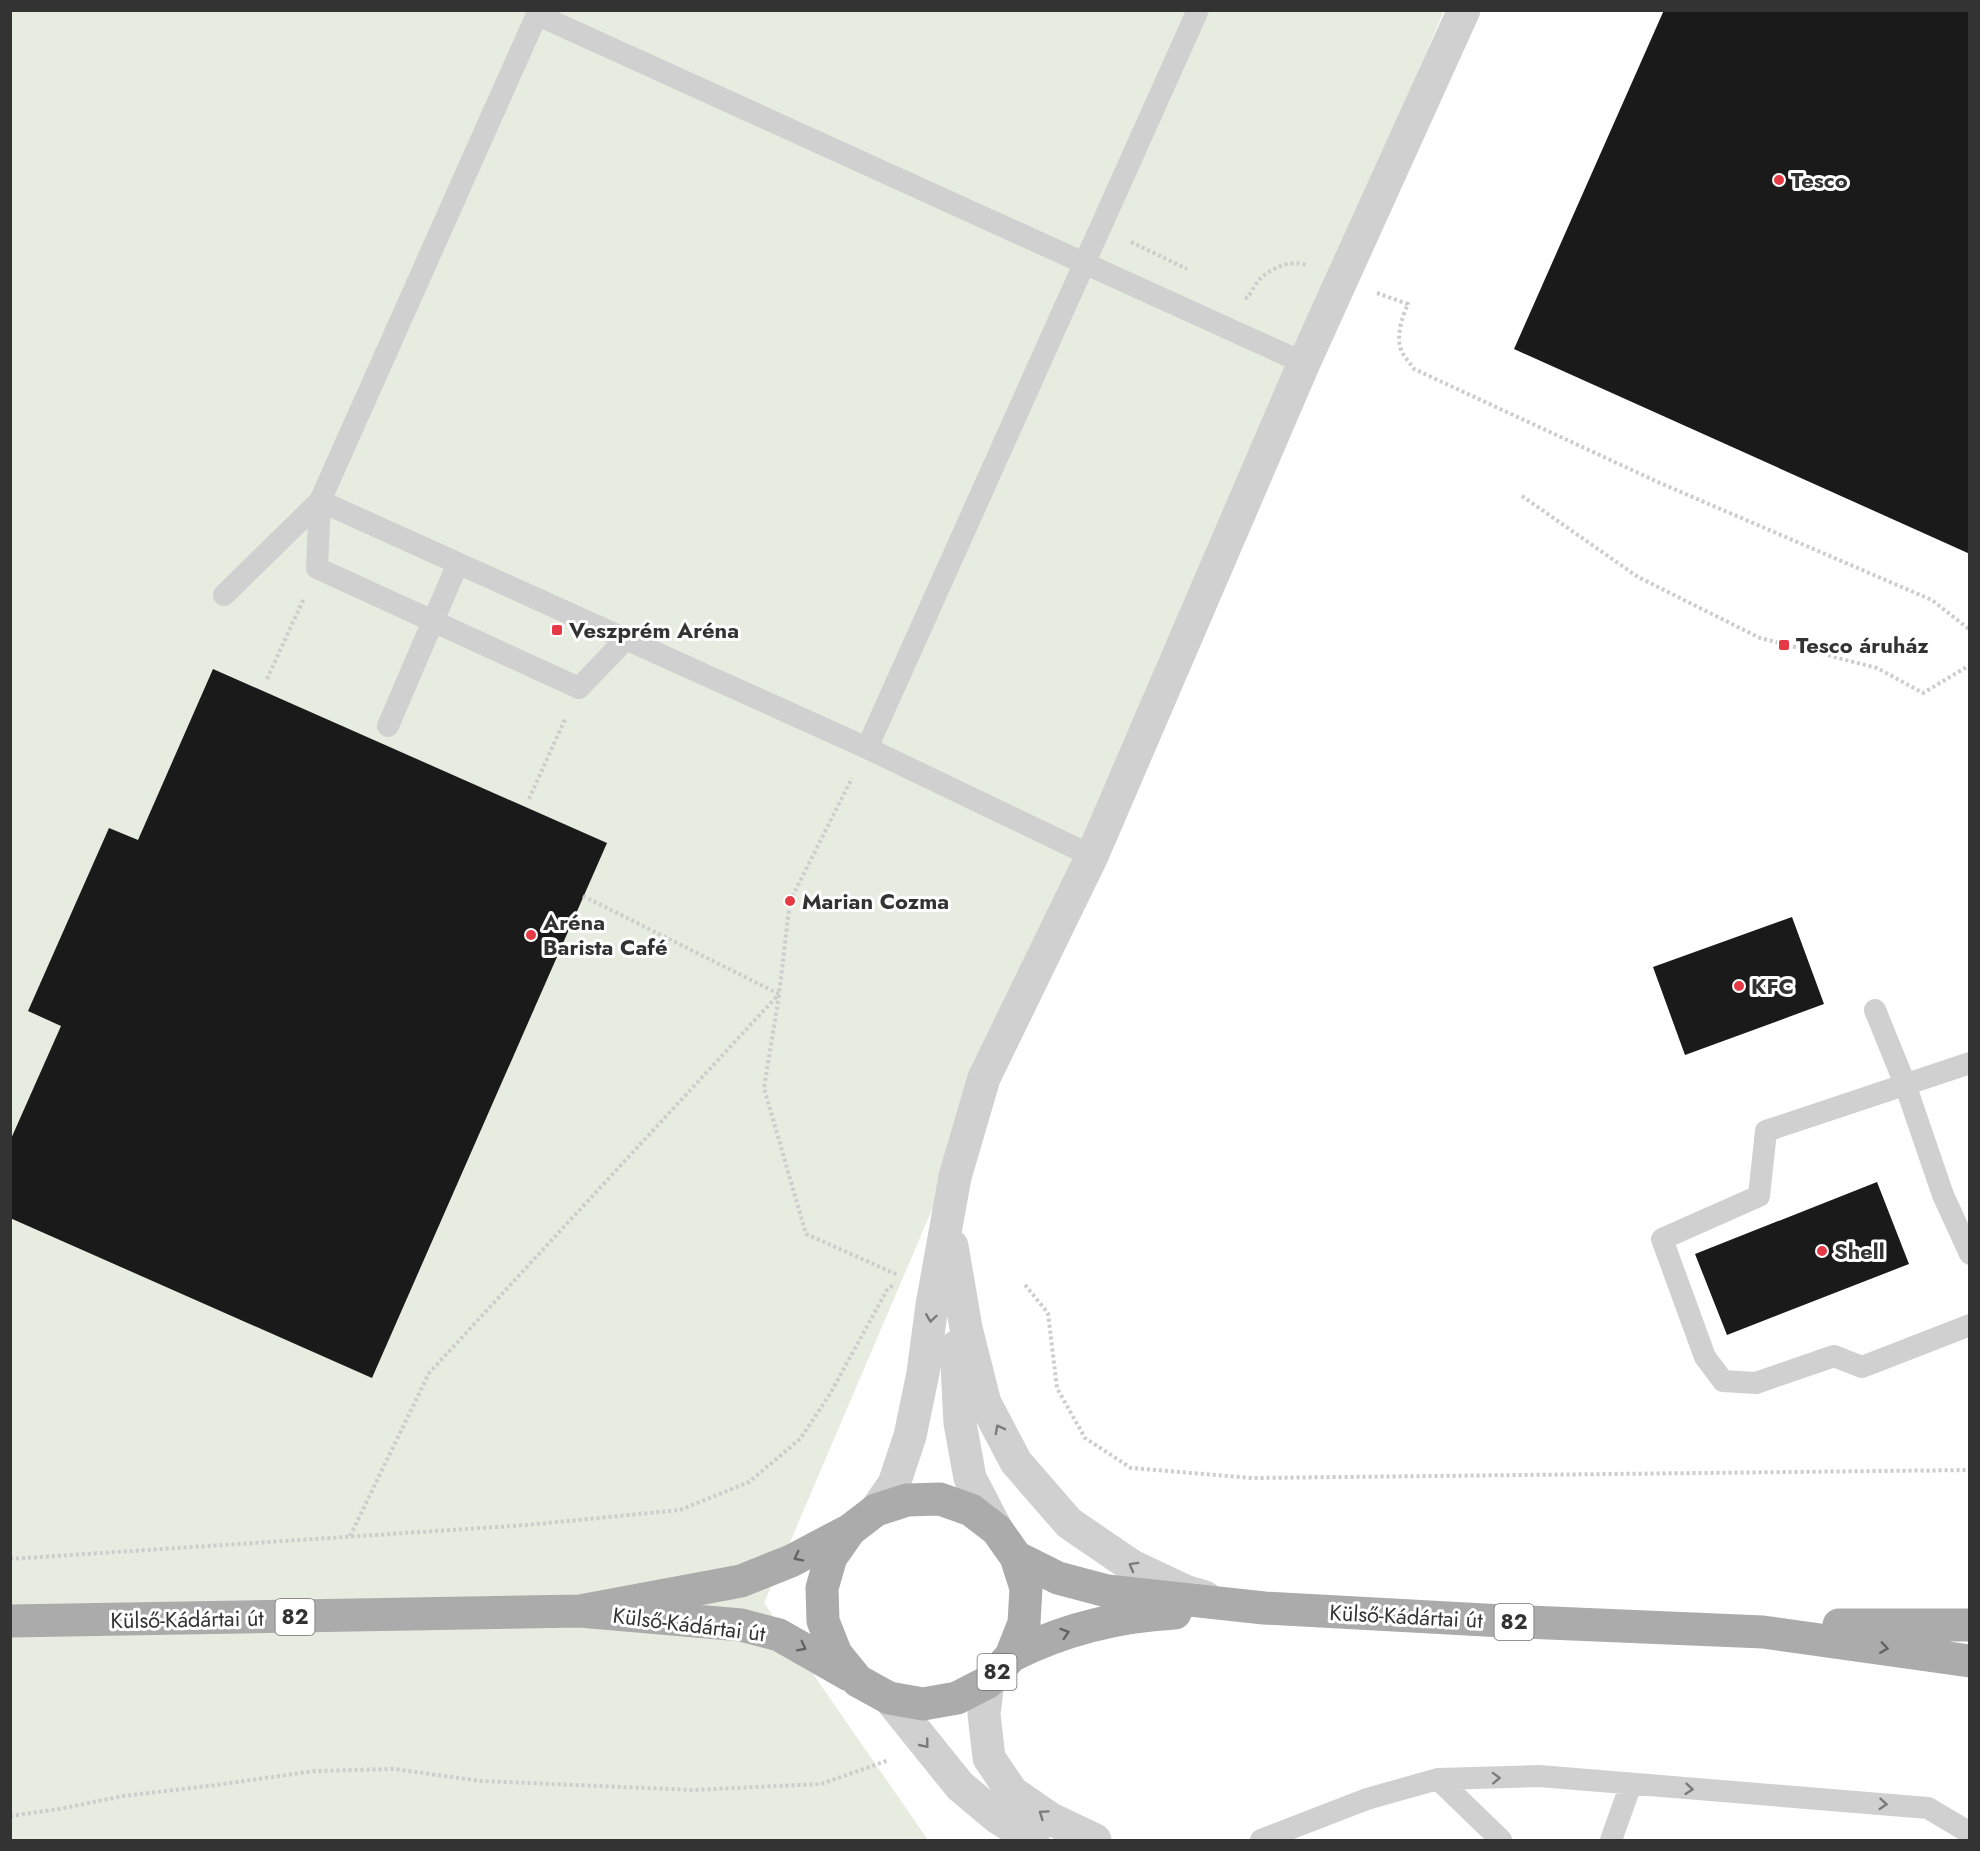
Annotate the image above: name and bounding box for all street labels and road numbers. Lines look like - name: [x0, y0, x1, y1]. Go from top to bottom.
- street label: Külső-Kádártai út: [1329, 1596, 1484, 1636]
- road number: 82: [276, 1599, 314, 1635]
- street label: Külső-Kádártai út: [611, 1599, 768, 1649]
- street label: Külső-Kádártai út: [110, 1602, 265, 1636]
- road number: 82: [1494, 1604, 1534, 1640]
- road number: 82: [978, 1654, 1016, 1690]

